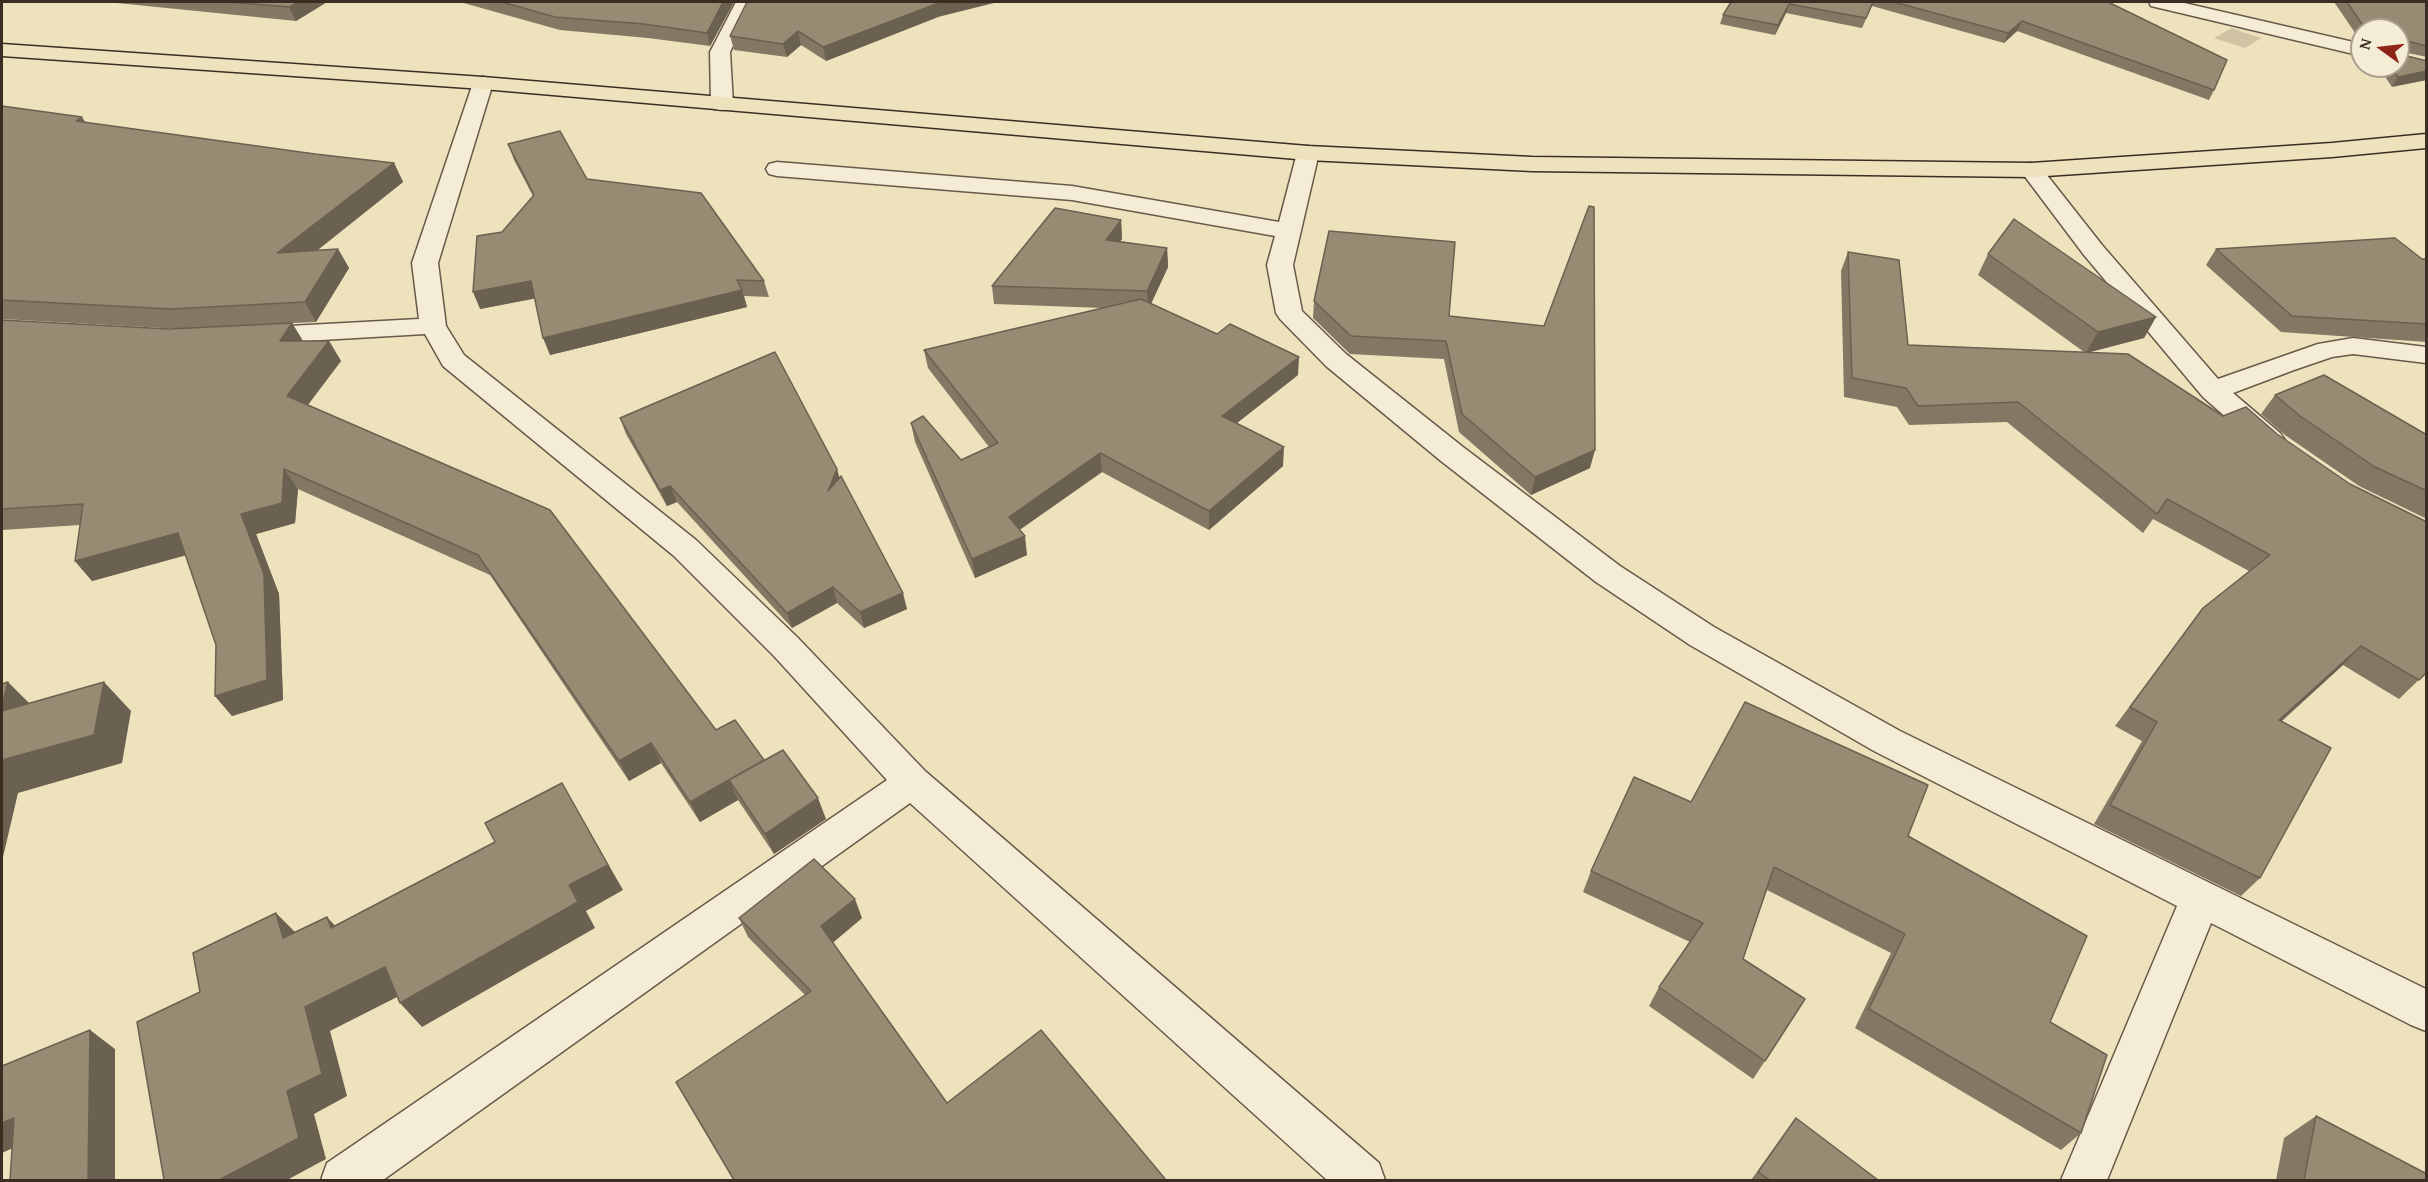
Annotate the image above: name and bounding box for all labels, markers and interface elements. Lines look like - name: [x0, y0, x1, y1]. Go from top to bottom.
- north arrow: [2350, 18, 2410, 78]
- text: N: [2352, 36, 2378, 52]

